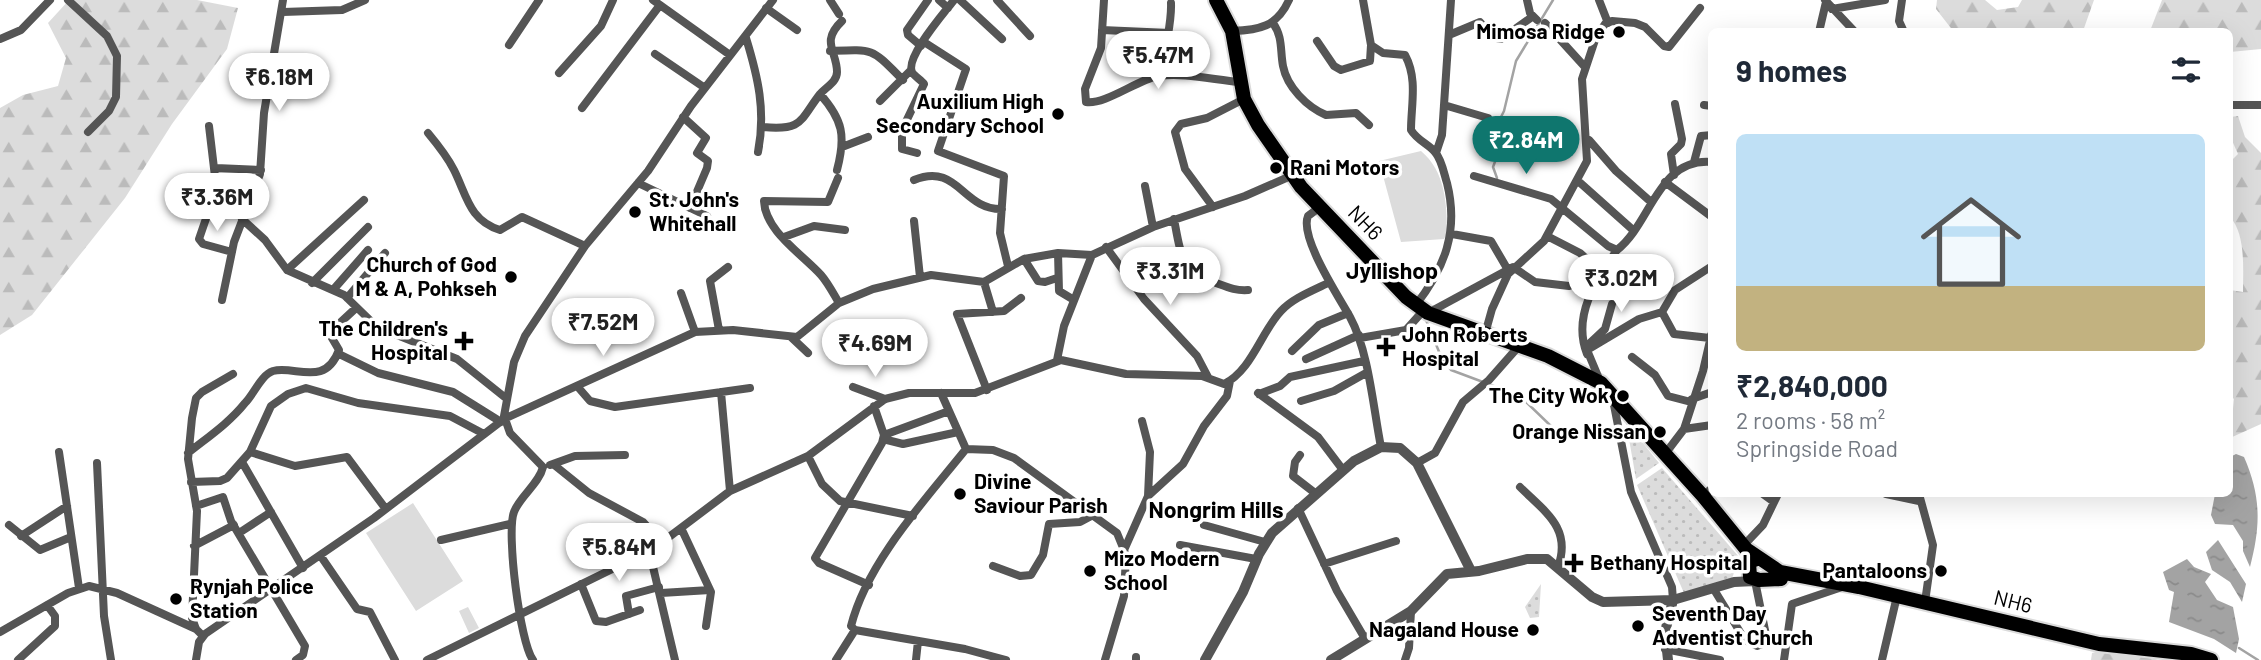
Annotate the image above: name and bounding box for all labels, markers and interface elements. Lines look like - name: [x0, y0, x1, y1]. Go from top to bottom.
- place label: Mimosa Ridge: [1476, 18, 1605, 43]
- marker: Mimosa Ridge: [1611, 24, 1627, 40]
- pin: ₹5.47M: [1101, 32, 1215, 91]
- text: ₹5.47M: [1122, 40, 1194, 68]
- icon: filters: [2167, 51, 2205, 89]
- text: 9 homes: [1736, 52, 1847, 88]
- pin: ₹6.18M: [222, 54, 336, 113]
- text: ₹6.18M: [245, 62, 313, 90]
- place label: Auxilium High Secondary School: [876, 88, 1044, 137]
- marker: Auxilium High Secondary School: [1050, 106, 1066, 122]
- pin: ₹2.84M: [1469, 116, 1583, 176]
- text: ₹2.84M: [1488, 125, 1564, 153]
- place label: Rani Motors: [1290, 154, 1399, 179]
- marker: Rani Motors: [1268, 160, 1284, 176]
- pin: ₹3.36M: [160, 174, 274, 233]
- icon: home: [1908, 179, 2034, 305]
- text: ₹3.36M: [180, 182, 254, 210]
- place label: St. John's Whitehall: [649, 186, 739, 235]
- street label: NH6: [1344, 199, 1389, 245]
- marker: St. John's Whitehall: [627, 204, 643, 220]
- pin: ₹3.31M: [1113, 247, 1227, 307]
- place label: Church of God M & A, Pohkseh: [355, 251, 497, 300]
- pin: ₹3.02M: [1564, 254, 1678, 314]
- text: ₹3.31M: [1136, 256, 1204, 284]
- district label: Jyllishop: [1346, 256, 1438, 284]
- text: ₹3.02M: [1584, 263, 1658, 291]
- marker: Church of God M & A, Pohkseh: [503, 269, 519, 285]
- pin: ₹7.52M: [546, 298, 660, 358]
- text: ₹7.52M: [568, 307, 638, 335]
- place label: The Children's Hospital: [319, 315, 448, 364]
- pin: ₹4.69M: [818, 320, 932, 379]
- place label: John Roberts Hospital: [1402, 321, 1528, 370]
- text: ₹4.69M: [838, 328, 912, 356]
- marker: The Children's Hospital: [454, 331, 474, 351]
- marker: John Roberts Hospital: [1376, 337, 1396, 357]
- text: ₹2,840,000: [1736, 367, 1888, 403]
- place label: The City Wok: [1489, 382, 1609, 407]
- marker: The City Wok: [1615, 388, 1631, 404]
- text: 2 rooms · 58 m²: [1736, 406, 1885, 434]
- place label: Orange Nissan: [1512, 418, 1646, 443]
- marker: Orange Nissan: [1652, 424, 1668, 440]
- text: Springside Road: [1736, 434, 1898, 462]
- place label: Divine Saviour Parish: [974, 468, 1108, 517]
- marker: Divine Saviour Parish: [952, 486, 968, 502]
- district label: Nongrim Hills: [1148, 495, 1284, 523]
- pin: ₹5.84M: [562, 524, 676, 583]
- text: ₹5.84M: [582, 532, 656, 560]
- place label: Mizo Modern School: [1104, 545, 1220, 594]
- place label: Bethany Hospital: [1590, 549, 1748, 574]
- marker: Bethany Hospital: [1564, 553, 1584, 573]
- place label: Pantaloons: [1822, 557, 1927, 582]
- marker: Mizo Modern School: [1082, 563, 1098, 579]
- marker: Pantaloons: [1933, 563, 1949, 579]
- place label: Rynjah Police Station: [190, 573, 314, 622]
- street label: NH6: [1992, 584, 2035, 617]
- marker: Rynjah Police Station: [168, 591, 184, 607]
- place label: Seventh Day Adventist Church: [1652, 600, 1813, 649]
- place label: Nagaland House: [1369, 616, 1519, 641]
- marker: Seventh Day Adventist Church: [1630, 618, 1646, 634]
- marker: Nagaland House: [1525, 622, 1541, 638]

